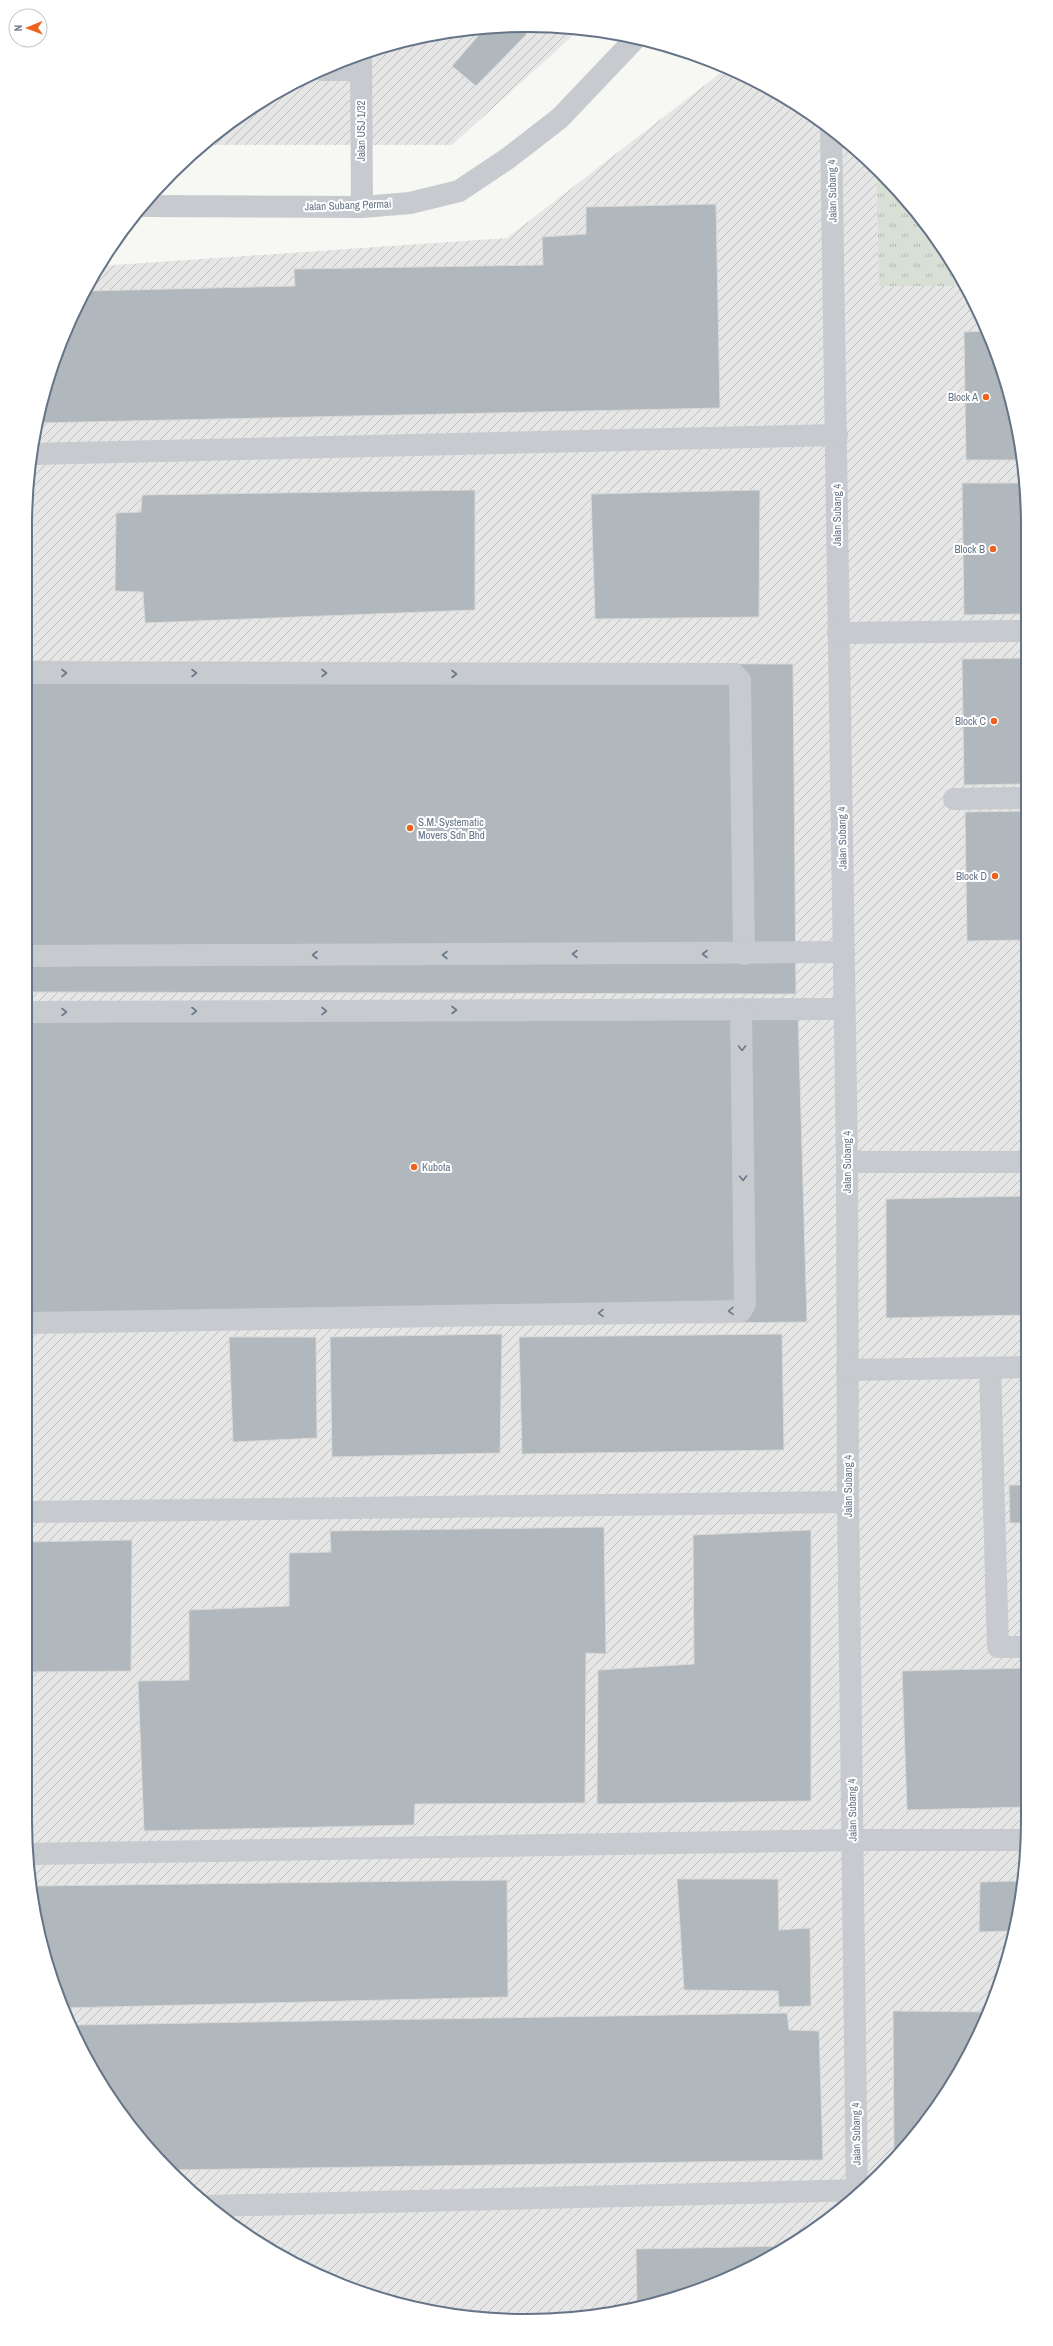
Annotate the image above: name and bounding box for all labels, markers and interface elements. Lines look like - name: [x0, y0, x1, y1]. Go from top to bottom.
- north arrow: [8, 8, 48, 48]
- text: N: [11, 25, 25, 32]
- street label: Jalan USJ 1/32: [354, 100, 368, 162]
- street label: Jalan Subang 4: [824, 160, 840, 222]
- street label: Jalan Subang Permai: [304, 196, 392, 214]
- place label: Block A: [948, 390, 979, 404]
- marker: Block A: [981, 392, 991, 402]
- street label: Jalan Subang 4: [830, 484, 844, 546]
- place label: Block B: [954, 542, 985, 556]
- marker: Block B: [988, 544, 998, 554]
- one-way arrow: [61, 669, 67, 677]
- one-way arrow: [191, 669, 197, 677]
- one-way arrow: [321, 669, 327, 677]
- one-way arrow: [451, 670, 457, 678]
- place label: Block C: [955, 714, 986, 728]
- marker: Block C: [989, 716, 999, 726]
- street label: Jalan Subang 4: [834, 807, 850, 869]
- place label: S.M. Systematic Movers Sdn Bhd: [418, 815, 485, 842]
- marker: S.M. Systematic Movers Sdn Bhd: [405, 823, 415, 833]
- place label: Block D: [956, 869, 987, 883]
- marker: Block D: [990, 871, 1000, 881]
- one-way arrow: [572, 950, 578, 958]
- one-way arrow: [702, 950, 708, 958]
- one-way arrow: [312, 951, 318, 959]
- one-way arrow: [442, 951, 448, 959]
- one-way arrow: [451, 1006, 457, 1014]
- one-way arrow: [191, 1007, 197, 1015]
- one-way arrow: [321, 1007, 327, 1015]
- one-way arrow: [61, 1008, 67, 1016]
- one-way arrow: [738, 1045, 746, 1051]
- street label: Jalan Subang 4: [840, 1131, 854, 1193]
- place label: Kubota: [422, 1160, 451, 1174]
- marker: Kubota: [409, 1162, 419, 1172]
- one-way arrow: [739, 1175, 748, 1181]
- one-way arrow: [728, 1307, 734, 1315]
- one-way arrow: [598, 1309, 604, 1317]
- street label: Jalan Subang 4: [841, 1455, 855, 1517]
- street label: Jalan Subang 4: [844, 1779, 860, 1841]
- street label: Jalan Subang 4: [848, 2103, 864, 2165]

